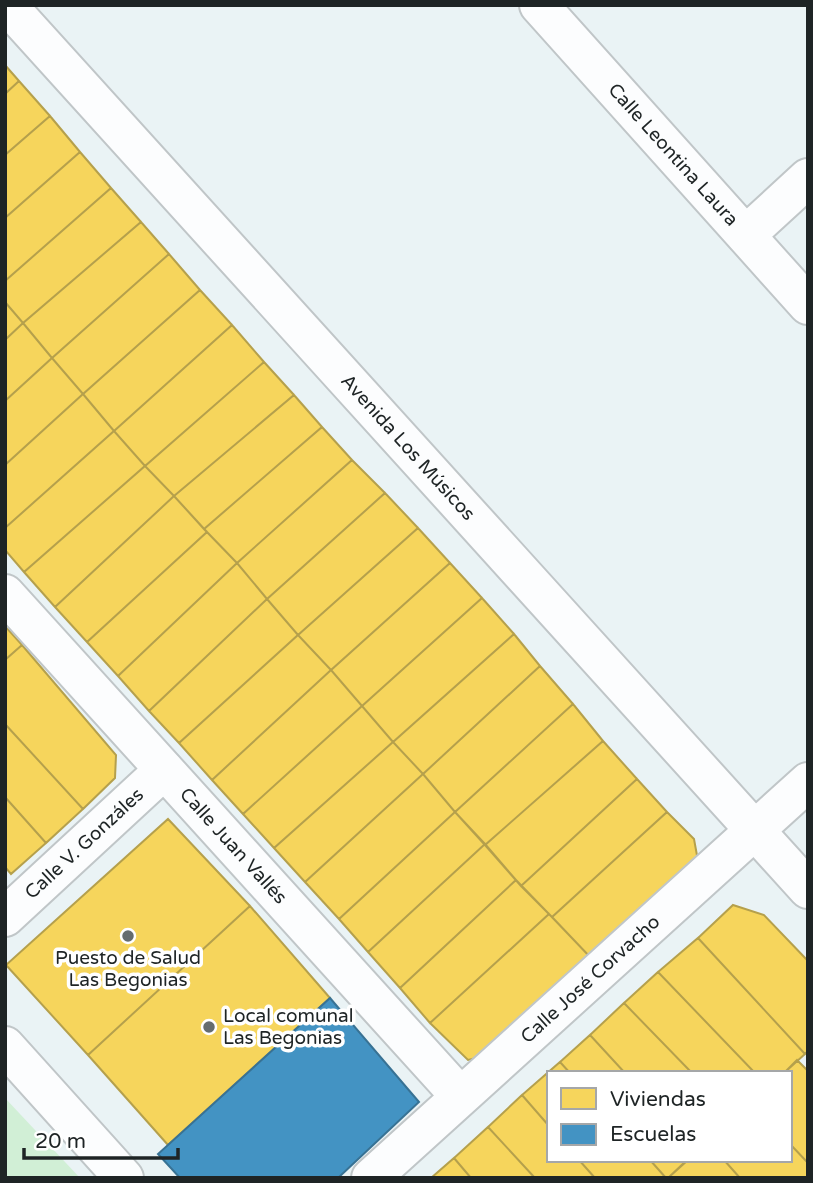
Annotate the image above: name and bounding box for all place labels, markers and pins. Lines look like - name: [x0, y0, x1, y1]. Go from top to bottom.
- marker: Puesto de Salud Las Begonias: [120, 928, 136, 944]
- place label: Puesto de Salud Las Begonias: [55, 947, 201, 991]
- place label: Local comunal Las Begonias: [223, 1005, 354, 1049]
- marker: Local comunal Las Begonias: [201, 1019, 217, 1035]

